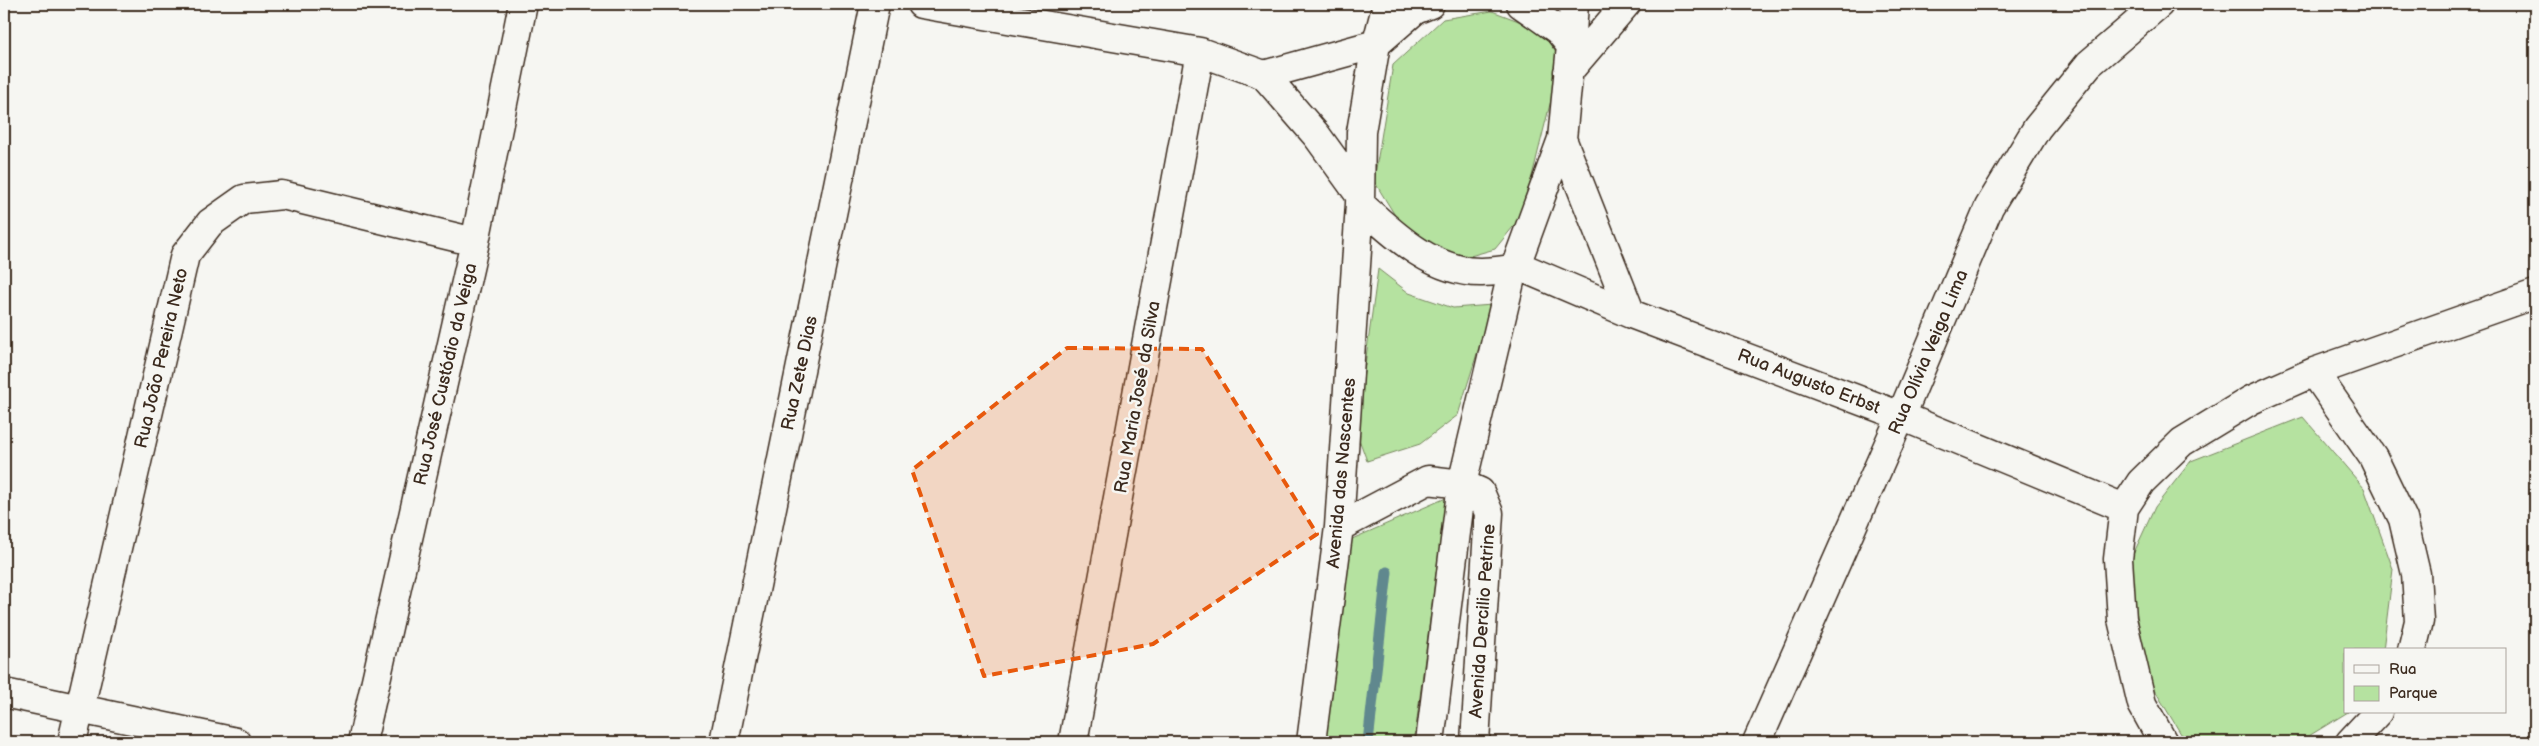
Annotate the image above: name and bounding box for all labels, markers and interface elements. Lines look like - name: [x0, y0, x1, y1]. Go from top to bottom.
- street label: Rua José Custódio da Veiga: [410, 261, 481, 487]
- street label: Rua João Pereira Neto: [131, 266, 192, 450]
- street label: Rua Olívia Veiga Lima: [1884, 267, 1973, 438]
- street label: Rua Maria José da Silva: [1110, 299, 1165, 495]
- street label: Rua Zete Dias: [777, 314, 822, 432]
- street label: Rua Augusto Erbst: [1735, 345, 1884, 419]
- street label: Avenida das Nascentes: [1323, 377, 1360, 569]
- street label: Avenida Dercilio Petrine: [1465, 523, 1500, 719]
- legend: [2344, 648, 2506, 714]
- text: Rua: [2389, 660, 2417, 679]
- text: Parque: [2389, 684, 2438, 703]

